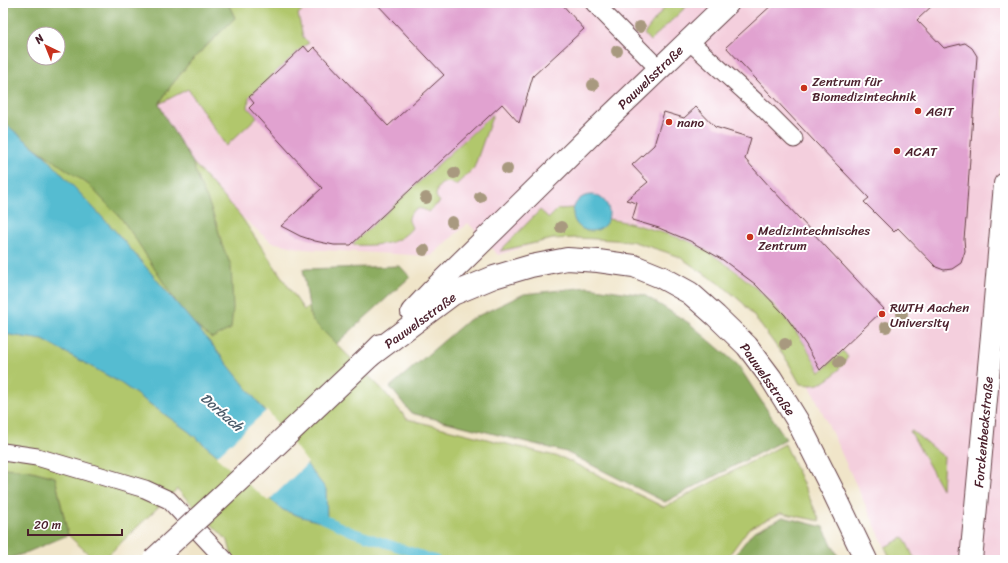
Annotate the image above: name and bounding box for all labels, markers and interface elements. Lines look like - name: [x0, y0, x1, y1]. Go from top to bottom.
- north arrow: [26, 26, 66, 66]
- text: N: [30, 29, 49, 49]
- street label: Pauwelsstraße: [612, 39, 689, 115]
- place label: Zentrum für Biomedizintechnik: [812, 70, 917, 108]
- marker: Zentrum für Biomedizintechnik: [799, 83, 809, 93]
- place label: AGIT: [925, 100, 955, 123]
- marker: AGIT: [913, 106, 923, 116]
- place label: nano: [677, 111, 705, 134]
- marker: nano: [664, 117, 674, 127]
- place label: ACAT: [904, 140, 938, 163]
- marker: ACAT: [892, 146, 902, 156]
- place label: Medizintechnisches Zentrum: [758, 219, 870, 257]
- marker: Medizintechnisches Zentrum: [745, 232, 755, 242]
- street label: Pauwelsstraße: [379, 286, 462, 355]
- place label: RWTH Aachen University: [890, 296, 969, 334]
- marker: RWTH Aachen University: [877, 309, 887, 319]
- street label: Pauwelsstraße: [734, 338, 802, 421]
- street label: Forckenbeckstraße: [967, 375, 1000, 489]
- water label: Dorbach: [195, 387, 250, 439]
- scale bar: [28, 511, 122, 537]
- text: 20 m: [34, 514, 61, 536]

